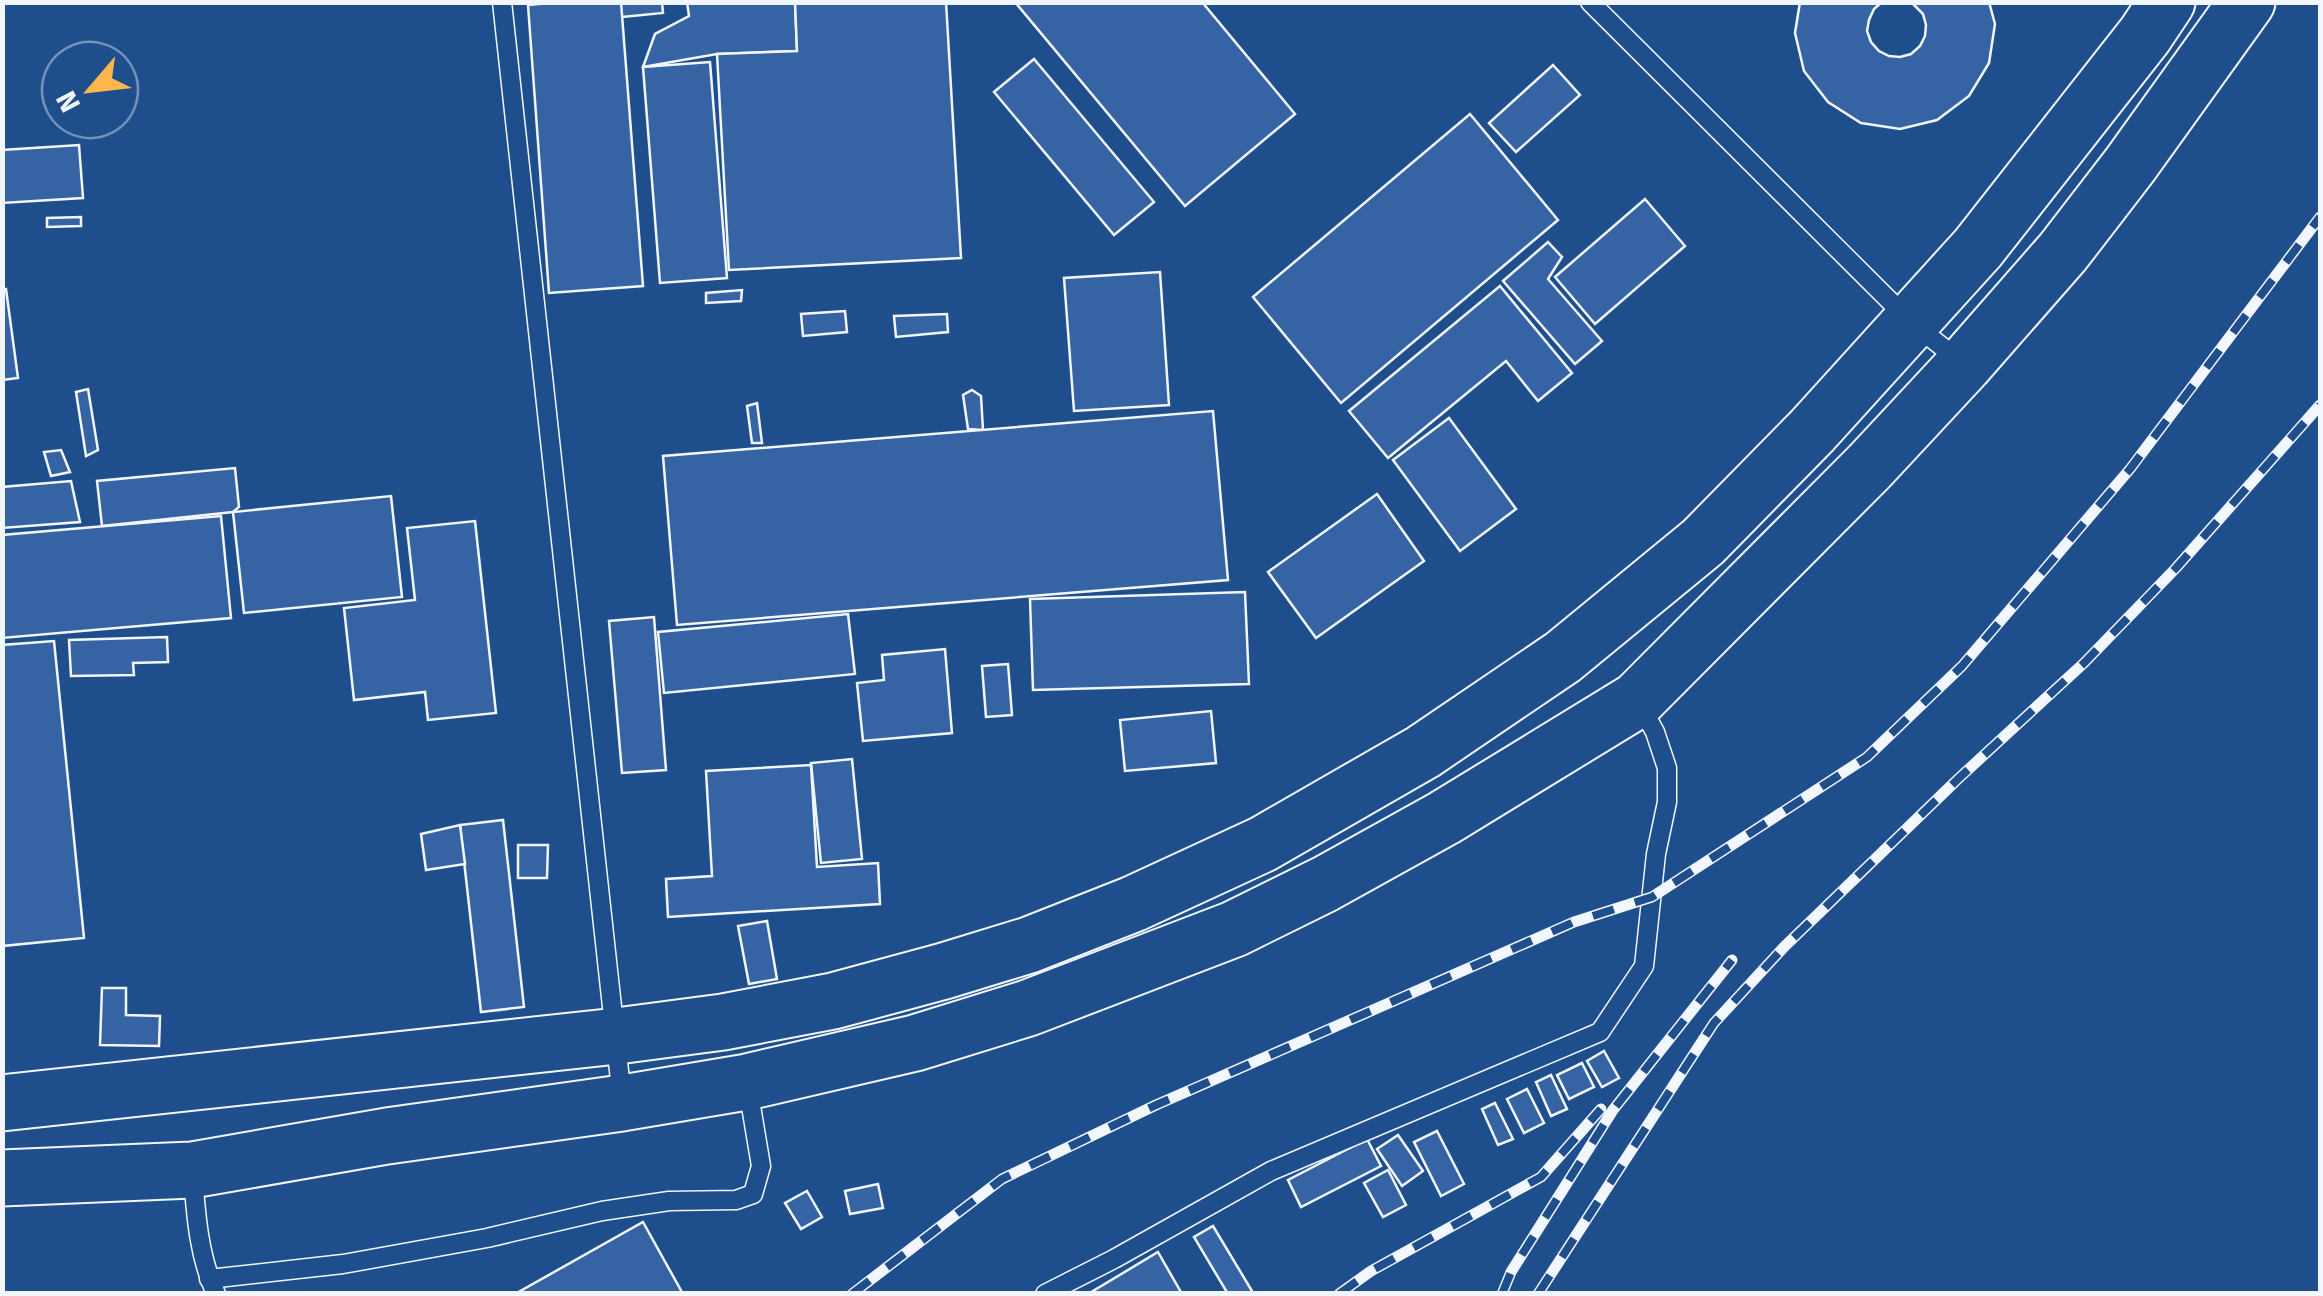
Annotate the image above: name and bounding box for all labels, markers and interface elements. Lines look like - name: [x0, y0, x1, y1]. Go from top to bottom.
- north arrow: [40, 40, 140, 140]
- text: N: [49, 86, 87, 117]

